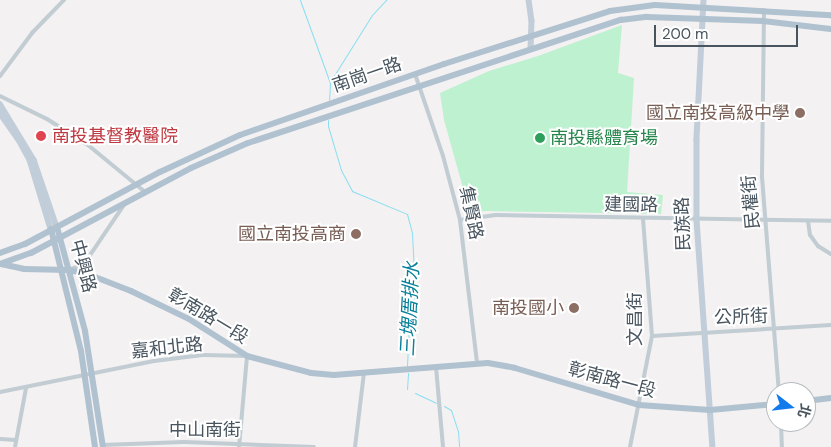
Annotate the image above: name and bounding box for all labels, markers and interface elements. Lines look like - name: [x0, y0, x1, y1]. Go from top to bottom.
- scale bar: [656, 15, 800, 47]
- text: 200 m: [662, 24, 708, 44]
- street label: 南崗一路: [329, 53, 405, 97]
- place label: 國立南投高級中學: [646, 102, 790, 124]
- marker: 國立南投高級中學: [794, 107, 806, 119]
- place label: 南投基督教醫院: [52, 125, 178, 147]
- place label: 南投縣體育場: [550, 127, 658, 149]
- marker: 南投基督教醫院: [34, 129, 48, 143]
- marker: 南投縣體育場: [534, 132, 546, 144]
- street label: 民權街: [738, 174, 764, 230]
- street label: 集賢路: [455, 184, 487, 242]
- street label: 建國路: [604, 194, 658, 216]
- street label: 民族路: [671, 197, 695, 251]
- place label: 國立南投高商: [238, 223, 346, 245]
- marker: 國立南投高商: [350, 228, 362, 240]
- street label: 中興路: [66, 237, 100, 295]
- water label: 三塊厝排水: [396, 261, 424, 357]
- street label: 彰南路一段: [164, 284, 252, 348]
- street label: 文昌街: [624, 292, 646, 346]
- place label: 南投國小: [492, 297, 564, 319]
- marker: 南投國小: [568, 302, 580, 314]
- street label: 公所街: [714, 305, 768, 329]
- street label: 嘉和北路: [130, 333, 204, 363]
- street label: 彰南路一段: [566, 358, 658, 402]
- north arrow: [766, 382, 816, 432]
- text: 北: [794, 402, 815, 420]
- street label: 中山南街: [169, 419, 241, 441]

